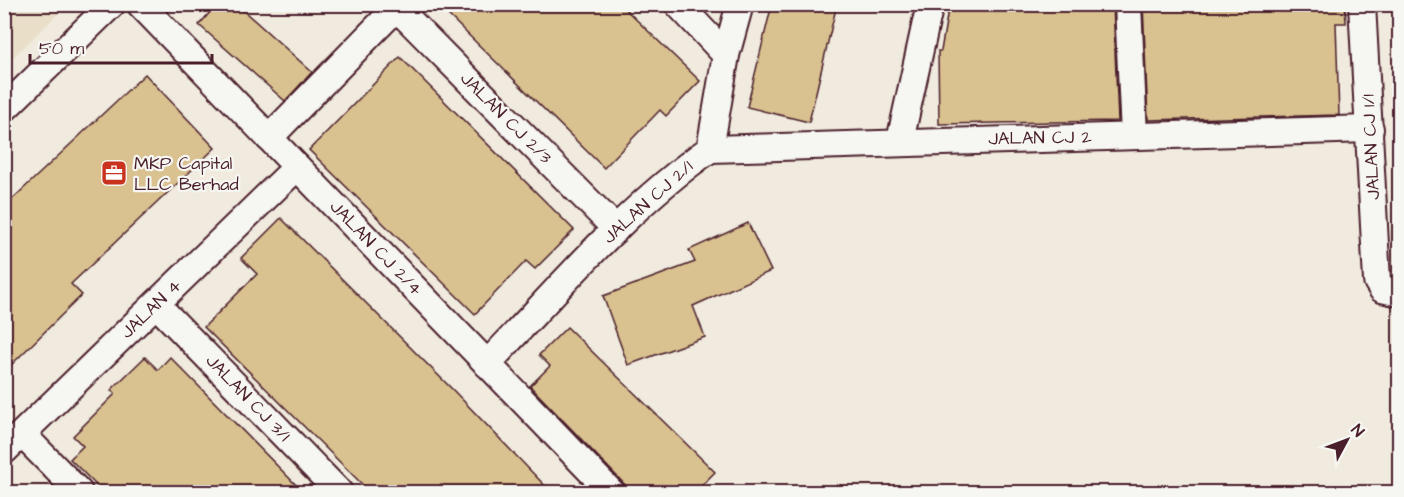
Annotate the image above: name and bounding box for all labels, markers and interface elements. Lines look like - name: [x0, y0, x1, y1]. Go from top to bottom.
- scale bar: [30, 27, 212, 65]
- text: 50 m: [39, 36, 84, 61]
- street label: JALAN CJ 2/3: [454, 66, 558, 170]
- street label: JALAN CJ 1/1: [1356, 94, 1386, 200]
- street label: JALAN CJ 2: [988, 125, 1093, 151]
- place label: MKP Capital LLC Berhad: [134, 151, 239, 197]
- street label: JALAN CJ 2/1: [597, 155, 699, 249]
- office icon: MKP Capital LLC Berhad: [99, 158, 129, 188]
- street label: JALAN CJ 2/4: [324, 195, 428, 301]
- street label: JALAN 4: [115, 274, 187, 344]
- street label: JALAN CJ 3/1: [200, 349, 296, 447]
- north arrow: [1317, 410, 1377, 470]
- text: N: [1346, 420, 1369, 442]

